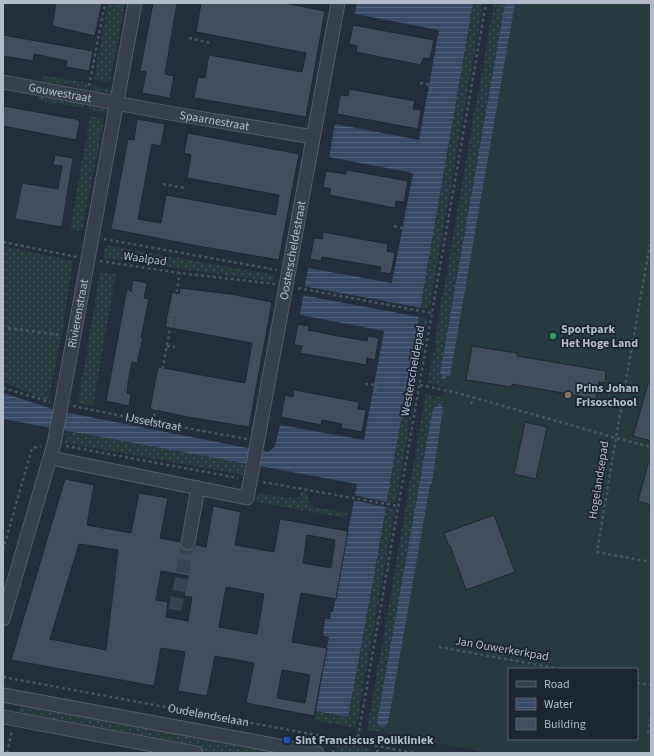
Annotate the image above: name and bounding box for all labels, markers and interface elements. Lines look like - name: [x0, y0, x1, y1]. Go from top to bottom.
- street label: Gouwestraat: [27, 78, 93, 107]
- street label: Spaarnestraat: [178, 106, 251, 135]
- street label: Oosterscheldestraat: [275, 199, 310, 301]
- street label: Waalpad: [122, 248, 168, 270]
- street label: Rivierenstraat: [63, 278, 93, 349]
- place label: Sportpark Het Hoge Land: [561, 321, 638, 352]
- street label: Westerscheldepad: [397, 324, 429, 418]
- marker: Sportpark Het Hoge Land: [548, 331, 558, 341]
- place label: Prins Johan Frisoschool: [576, 380, 639, 411]
- marker: Prins Johan Frisoschool: [563, 390, 573, 400]
- street label: IJsselstraat: [124, 408, 183, 435]
- street label: Hogelandsepad: [584, 440, 614, 520]
- street label: Jan Ouwerkerkpad: [454, 632, 550, 666]
- legend: [508, 668, 638, 740]
- text: Road: [544, 676, 570, 693]
- text: Water: [544, 696, 574, 713]
- street label: Oudelandselaan: [167, 699, 251, 731]
- text: Building: [544, 716, 586, 733]
- place label: Sint Franciscus Polikliniek: [295, 732, 434, 749]
- marker: Sint Franciscus Polikliniek: [282, 735, 292, 745]

